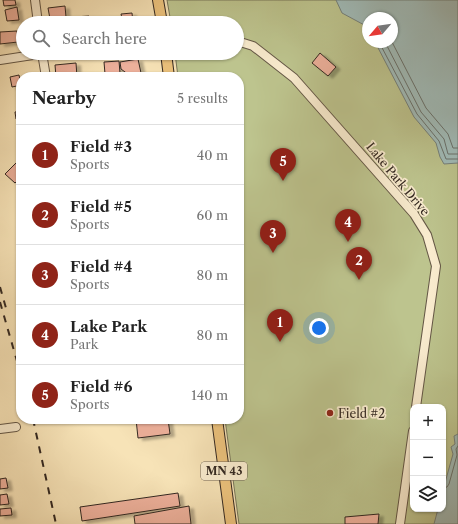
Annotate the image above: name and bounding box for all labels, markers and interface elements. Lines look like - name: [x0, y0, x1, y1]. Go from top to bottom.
- north arrow: [362, 12, 398, 48]
- search box: [16, 16, 244, 60]
- icon: search: [30, 27, 52, 49]
- text: Search here: [62, 29, 147, 48]
- text: Nearby: [32, 88, 96, 108]
- text: 5 results: [177, 90, 228, 106]
- text: Field #3: [70, 137, 132, 156]
- street label: Lake Park Drive: [363, 139, 433, 219]
- text: 1: [42, 147, 48, 163]
- text: 40 m: [197, 147, 228, 163]
- pin: 5: [270, 148, 296, 181]
- text: Sports: [70, 156, 109, 172]
- text: Field #5: [70, 197, 132, 216]
- text: 2: [41, 207, 49, 223]
- text: 60 m: [197, 207, 228, 223]
- pin: 4: [335, 209, 361, 242]
- text: Sports: [70, 216, 109, 232]
- pin: 3: [260, 220, 286, 253]
- pin: 2: [346, 247, 372, 280]
- text: Field #4: [70, 257, 132, 276]
- text: 3: [41, 267, 49, 283]
- text: 80 m: [196, 267, 228, 283]
- text: Sports: [70, 276, 109, 292]
- pin: 1: [267, 309, 293, 342]
- text: Lake Park: [70, 317, 147, 336]
- your location: [309, 318, 329, 338]
- text: 4: [41, 327, 49, 343]
- text: 80 m: [196, 327, 228, 343]
- text: Park: [70, 336, 98, 352]
- text: Field #6: [70, 377, 132, 396]
- text: 5: [41, 387, 49, 403]
- text: 140 m: [191, 387, 228, 403]
- text: Sports: [70, 396, 109, 412]
- map controls: [410, 404, 446, 512]
- button: +: [410, 404, 446, 440]
- place label: Field #2: [338, 406, 385, 421]
- marker: Field #2: [325, 408, 335, 418]
- button: −: [410, 440, 446, 476]
- road number: MN 43: [201, 462, 247, 480]
- button: layers: [410, 476, 446, 512]

